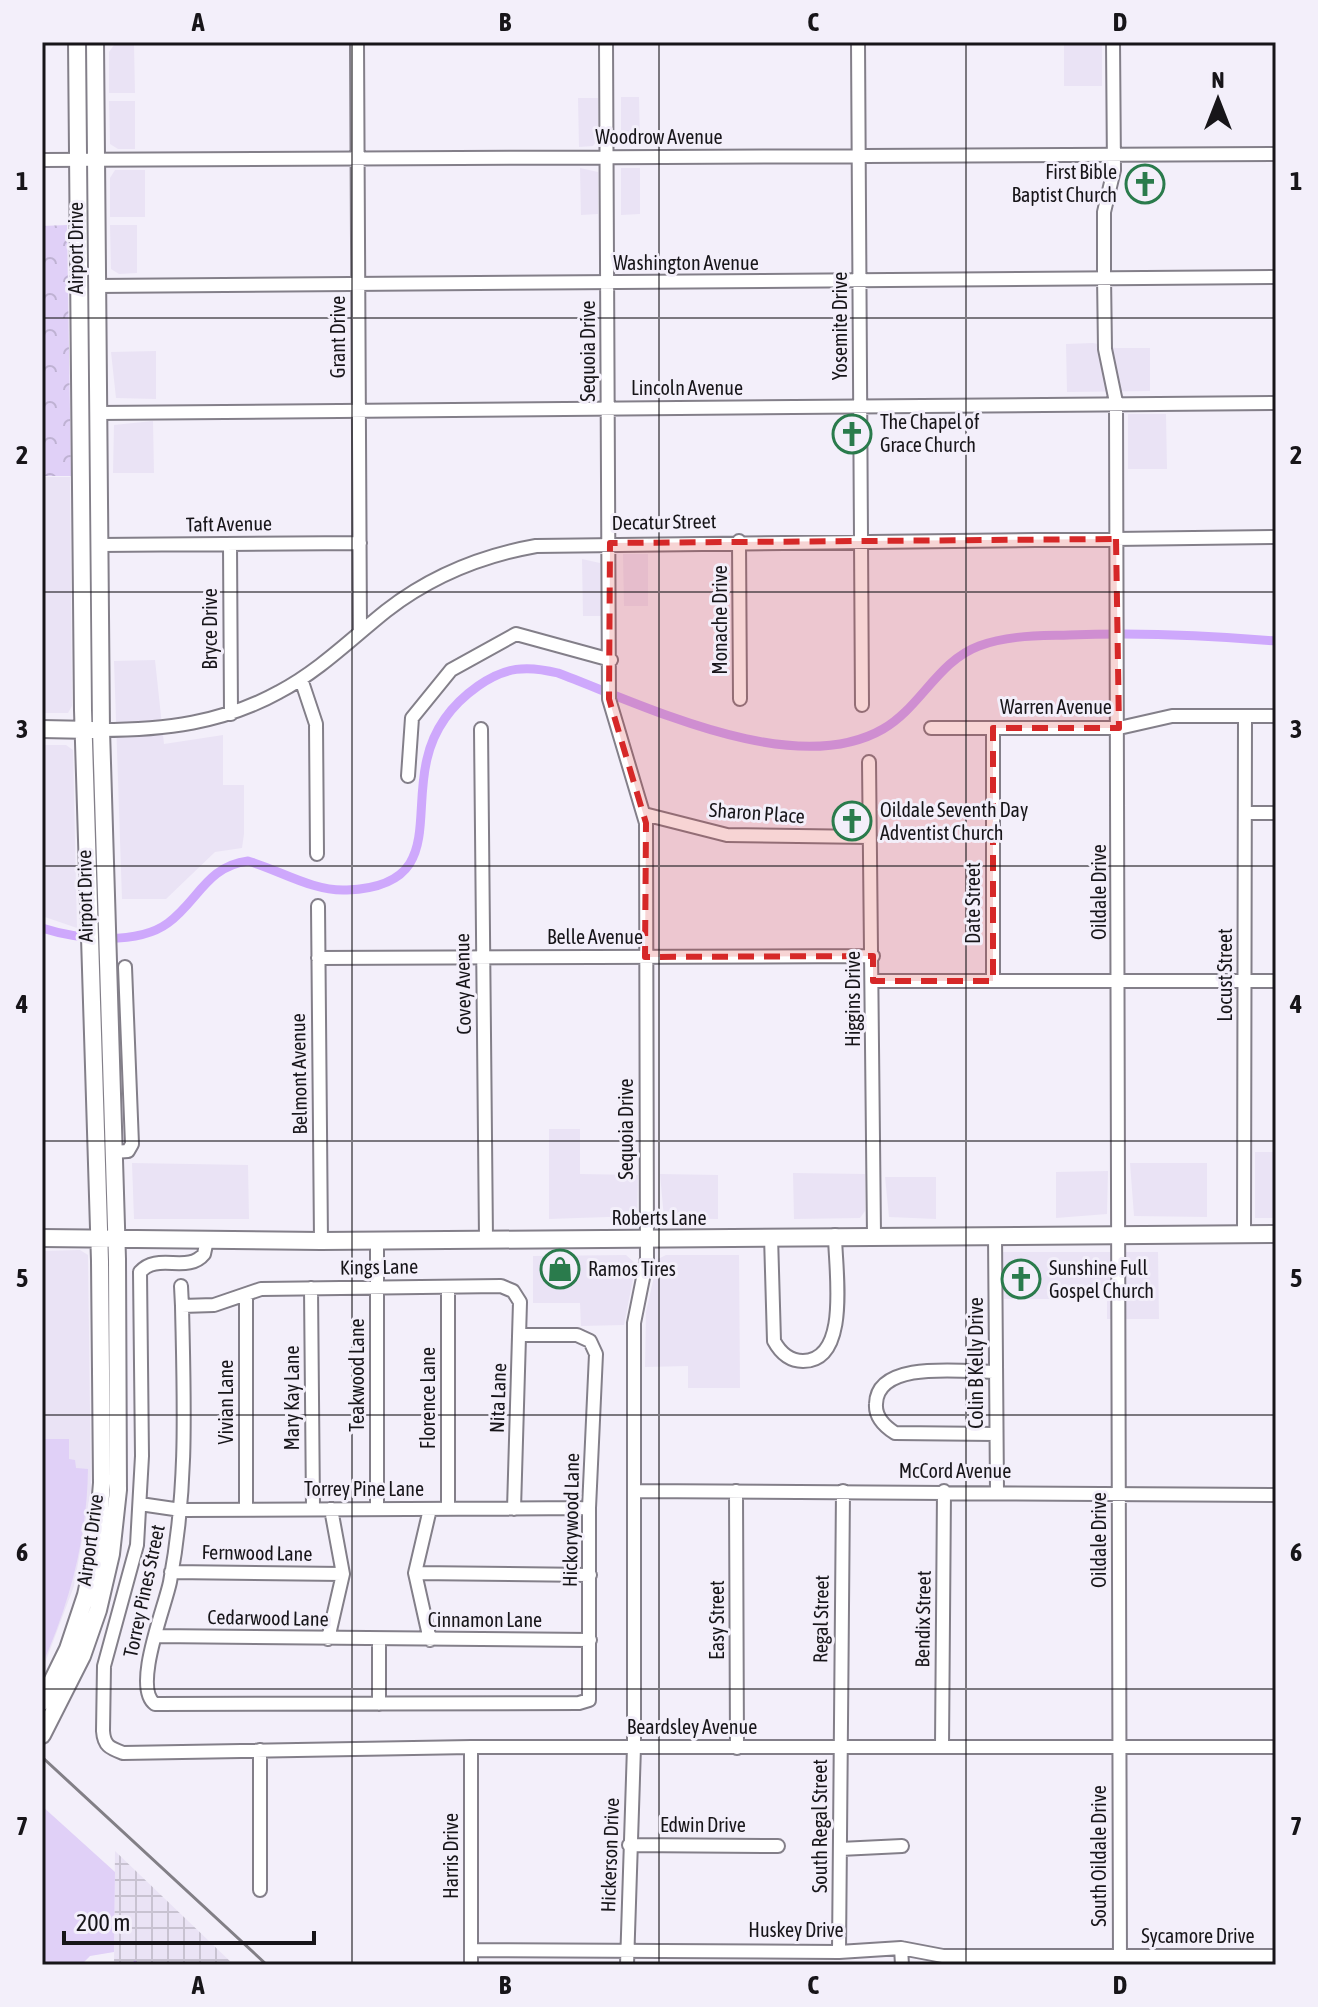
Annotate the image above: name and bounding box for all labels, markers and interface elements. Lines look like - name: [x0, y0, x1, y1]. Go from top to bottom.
- text: A: [191, 7, 205, 37]
- text: B: [499, 7, 512, 37]
- text: C: [807, 7, 819, 37]
- text: D: [1113, 7, 1127, 37]
- north arrow: [1178, 60, 1258, 140]
- text: N: [1212, 67, 1224, 93]
- street label: Woodrow Avenue: [595, 125, 723, 148]
- place label: First Bible Baptist Church: [1011, 160, 1117, 206]
- church icon: First Bible Baptist Church: [1124, 163, 1166, 205]
- text: 1: [16, 166, 28, 196]
- text: 1: [1290, 166, 1302, 196]
- street label: Airport Drive: [64, 202, 87, 294]
- street label: Washington Avenue: [613, 251, 759, 274]
- street label: Yosemite Drive: [828, 272, 851, 380]
- street label: Grant Drive: [326, 296, 349, 378]
- street label: Sequoia Drive: [576, 300, 599, 402]
- street label: Lincoln Avenue: [631, 376, 743, 399]
- place label: The Chapel of Grace Church: [880, 410, 980, 456]
- church icon: The Chapel of Grace Church: [831, 413, 873, 455]
- text: 2: [16, 440, 28, 470]
- text: 2: [1290, 440, 1302, 470]
- street label: Decatur Street: [611, 509, 717, 534]
- street label: Taft Avenue: [186, 511, 272, 536]
- street label: Monache Drive: [708, 565, 731, 675]
- street label: Bryce Drive: [198, 588, 221, 670]
- street label: Warren Avenue: [1000, 695, 1112, 718]
- text: 3: [16, 714, 28, 744]
- text: 3: [1290, 714, 1302, 744]
- street label: Sharon Place: [708, 798, 806, 827]
- place label: Oildale Seventh Day Adventist Church: [880, 798, 1028, 844]
- church icon: Oildale Seventh Day Adventist Church: [831, 800, 873, 842]
- street label: Oildale Drive: [1087, 844, 1110, 940]
- street label: Airport Drive: [72, 850, 97, 942]
- street label: Date Street: [961, 862, 984, 944]
- street label: Belle Avenue: [547, 925, 643, 948]
- street label: Locust Street: [1213, 928, 1236, 1022]
- street label: Covey Avenue: [450, 933, 475, 1035]
- street label: Higgins Drive: [841, 951, 864, 1047]
- text: 4: [15, 989, 28, 1019]
- text: 4: [1289, 989, 1302, 1019]
- street label: Belmont Avenue: [286, 1013, 311, 1135]
- street label: Sequoia Drive: [614, 1078, 637, 1180]
- street label: Roberts Lane: [611, 1206, 707, 1229]
- shop icon: Ramos Tires: [539, 1248, 581, 1290]
- street label: Kings Lane: [340, 1254, 418, 1279]
- place label: Sunshine Full Gospel Church: [1049, 1256, 1154, 1302]
- place label: Ramos Tires: [588, 1257, 676, 1280]
- church icon: Sunshine Full Gospel Church: [1000, 1258, 1042, 1300]
- text: 5: [16, 1263, 28, 1293]
- text: 5: [1290, 1263, 1302, 1293]
- street label: Colin B Kelly Drive: [964, 1297, 987, 1429]
- street label: Teakwood Lane: [345, 1318, 368, 1432]
- street label: Mary Kay Lane: [280, 1345, 303, 1451]
- street label: Florence Lane: [416, 1347, 439, 1449]
- street label: Vivian Lane: [214, 1360, 237, 1444]
- street label: Nita Lane: [485, 1363, 510, 1433]
- street label: Hickorywood Lane: [558, 1453, 583, 1587]
- street label: McCord Avenue: [899, 1459, 1011, 1482]
- street label: Torrey Pine Lane: [304, 1477, 424, 1500]
- street label: Oildale Drive: [1087, 1492, 1110, 1588]
- street label: Airport Drive: [72, 1493, 107, 1587]
- street label: Torrey Pines Street: [118, 1522, 169, 1659]
- text: 6: [16, 1537, 28, 1567]
- text: 6: [1290, 1537, 1302, 1567]
- street label: Fernwood Lane: [201, 1540, 313, 1565]
- street label: Bendix Street: [910, 1570, 935, 1668]
- street label: Regal Street: [808, 1574, 833, 1663]
- street label: Easy Street: [705, 1580, 728, 1660]
- street label: Cedarwood Lane: [207, 1605, 329, 1630]
- street label: Cinnamon Lane: [428, 1608, 542, 1631]
- street label: Beardsley Avenue: [627, 1715, 757, 1738]
- street label: South Regal Street: [808, 1759, 831, 1893]
- street label: South Oildale Drive: [1087, 1785, 1110, 1927]
- street label: Hickerson Drive: [596, 1797, 623, 1913]
- text: 7: [16, 1811, 28, 1841]
- text: 7: [1290, 1811, 1302, 1841]
- street label: Harris Drive: [439, 1813, 462, 1899]
- street label: Edwin Drive: [660, 1813, 746, 1836]
- scale bar: [64, 1895, 314, 1945]
- text: 200 m: [76, 1909, 130, 1936]
- street label: Huskey Drive: [748, 1918, 844, 1941]
- street label: Sycamore Drive: [1141, 1924, 1255, 1947]
- text: A: [191, 1970, 205, 2000]
- text: B: [499, 1970, 512, 2000]
- text: C: [807, 1970, 819, 2000]
- text: D: [1113, 1970, 1127, 2000]

